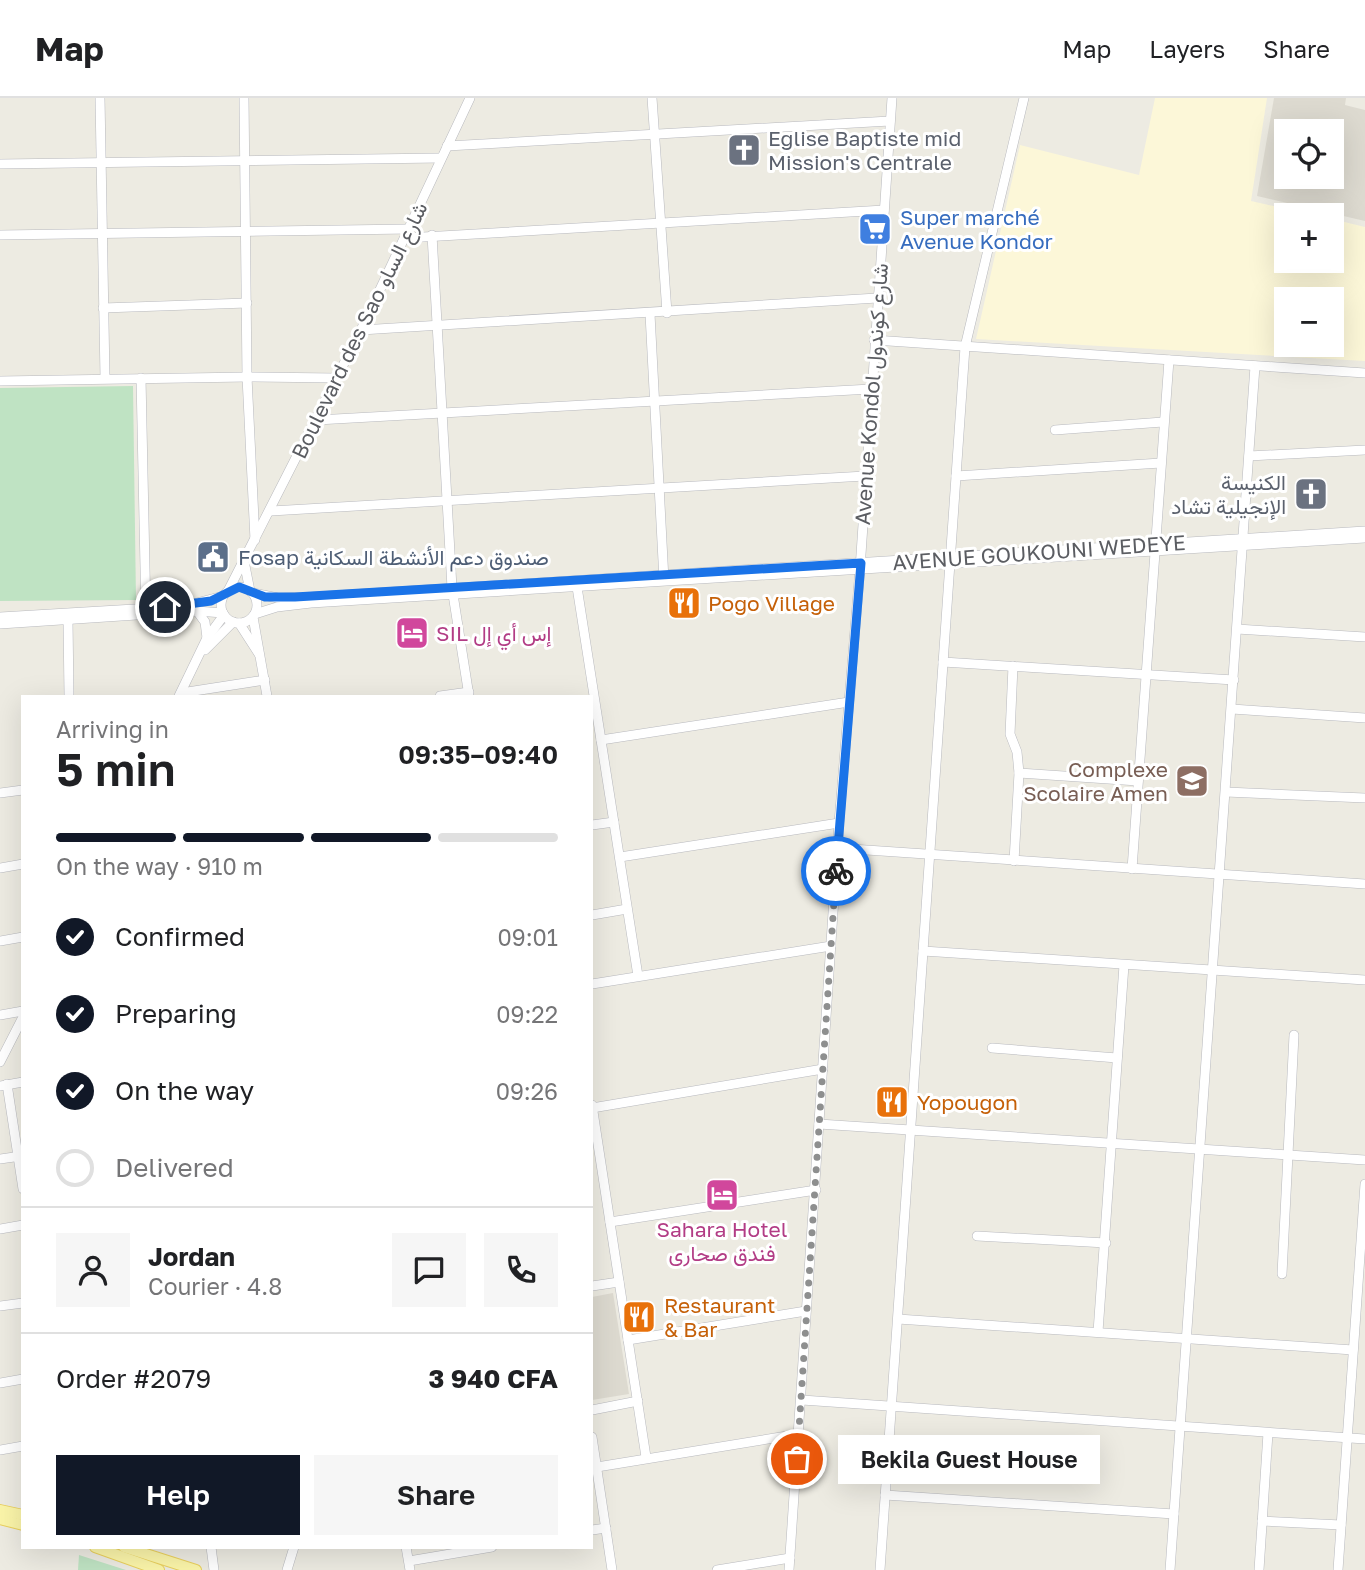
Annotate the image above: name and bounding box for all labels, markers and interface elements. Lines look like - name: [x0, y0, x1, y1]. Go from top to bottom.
- text: Map: [35, 29, 104, 68]
- text: Map: [1062, 34, 1111, 63]
- text: Layers: [1149, 34, 1225, 63]
- text: Share: [1263, 34, 1330, 63]
- map controls: [1274, 119, 1344, 357]
- button: locate: [1274, 119, 1344, 189]
- place label: Eglise Baptiste mid Mission's Centrale: [768, 125, 961, 175]
- church icon: Eglise Baptiste mid Mission's Centrale: [725, 131, 763, 169]
- street label: Boulevard des Sao شارع الساو: [285, 197, 434, 463]
- button: +: [1274, 203, 1344, 273]
- place label: Super marché Avenue Kondor: [900, 204, 1053, 254]
- supermarket icon: Super marché Avenue Kondor: [856, 210, 894, 248]
- street label: Avenue Kondol شارع كوندول: [849, 262, 895, 526]
- button: −: [1274, 287, 1344, 357]
- place label: الكنيسة الإنجيلية تشاد: [1171, 469, 1286, 521]
- church icon: الكنيسة الإنجيلية تشاد: [1292, 475, 1330, 513]
- street label: AVENUE GOUKOUNI WEDEYE: [892, 529, 1186, 575]
- public building icon: Fosap صندوق دعم الأنشطة السكانية: [194, 538, 232, 576]
- place label: Fosap صندوق دعم الأنشطة السكانية: [238, 544, 549, 572]
- pin: [135, 577, 195, 637]
- restaurant icon: Pogo Village: [665, 584, 703, 622]
- icon: home: [146, 588, 184, 626]
- place label: Pogo Village: [708, 590, 835, 616]
- hotel icon: SIL إس أي إل: [393, 614, 431, 652]
- place label: SIL إس أي إل: [436, 620, 552, 651]
- text: Arriving in: [56, 715, 169, 743]
- text: 09:35–09:40: [398, 739, 558, 770]
- text: 5 min: [56, 741, 176, 796]
- place label: Complexe Scolaire Amen: [1023, 756, 1168, 806]
- school or university icon: Complexe Scolaire Amen: [1173, 762, 1211, 800]
- courier: [801, 836, 871, 906]
- text: On the way · 910 m: [56, 852, 263, 880]
- icon: bike: [817, 852, 855, 890]
- icon: check: [56, 918, 94, 956]
- text: Confirmed: [115, 921, 245, 952]
- text: 09:01: [498, 923, 558, 951]
- icon: check: [56, 995, 94, 1033]
- text: Preparing: [115, 998, 237, 1029]
- text: 09:22: [496, 1000, 558, 1028]
- icon: check: [56, 1072, 94, 1110]
- text: On the way: [115, 1075, 254, 1106]
- text: 09:26: [496, 1077, 558, 1105]
- restaurant icon: Yopougon: [873, 1083, 911, 1121]
- place label: Yopougon: [917, 1089, 1018, 1115]
- text: Delivered: [115, 1152, 234, 1183]
- hotel icon: Sahara Hotel فندق صحارى: [703, 1176, 741, 1214]
- place label: Sahara Hotel فندق صحارى: [656, 1216, 788, 1267]
- button: person: [56, 1233, 130, 1307]
- button: chat: [392, 1233, 466, 1307]
- button: phone: [484, 1233, 558, 1307]
- text: Jordan: [148, 1241, 235, 1272]
- text: Courier · 4.8: [148, 1272, 282, 1300]
- place label: Restaurant & Bar: [664, 1292, 775, 1342]
- restaurant icon: Restaurant & Bar: [620, 1298, 658, 1336]
- text: Order #2079: [56, 1363, 211, 1394]
- text: 3 940 CFA: [428, 1363, 558, 1394]
- pin: [767, 1429, 827, 1489]
- callout: Bekila Guest House: [839, 1434, 1102, 1484]
- icon: bag: [778, 1440, 816, 1478]
- text: Bekila Guest House: [860, 1445, 1078, 1473]
- button: Help: [56, 1455, 300, 1535]
- button: Share: [314, 1455, 558, 1535]

